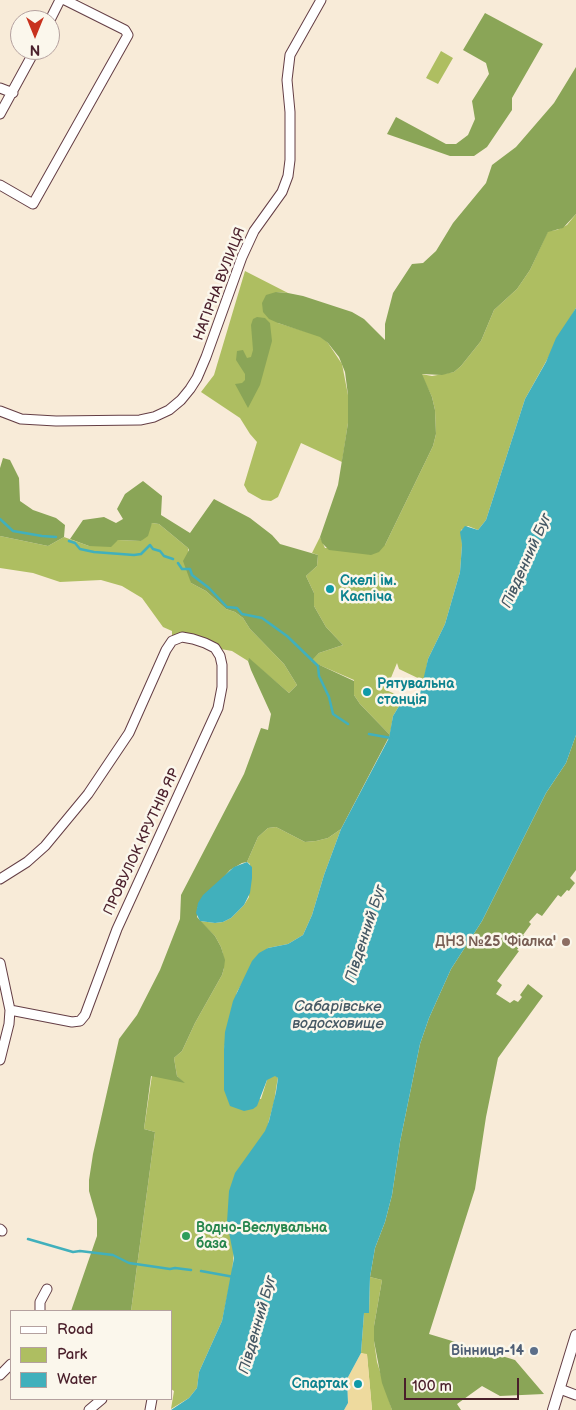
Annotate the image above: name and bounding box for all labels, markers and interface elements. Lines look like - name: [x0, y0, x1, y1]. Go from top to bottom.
- north arrow: [10, 10, 60, 60]
- text: N: [30, 41, 40, 58]
- street label: НАГІРНА ВУЛИЦЯ: [191, 225, 249, 343]
- water label: Південний Буг: [498, 511, 556, 611]
- place label: Скелі ім. Каспіча: [340, 573, 396, 606]
- marker: Скелі ім. Каспіча: [324, 583, 336, 595]
- place label: Рятувальна станція: [377, 676, 454, 709]
- marker: Рятувальна станція: [361, 686, 373, 698]
- street label: ПРОВУЛОК КРУТНІВ ЯР: [101, 766, 183, 918]
- water label: Південний Буг: [342, 883, 390, 985]
- place label: ДНЗ №25 'Фіалка': [435, 934, 556, 950]
- marker: ДНЗ №25 'Фіалка': [560, 936, 572, 948]
- water label: Сабарівське водосховище: [292, 998, 384, 1033]
- place label: Водно-Веслувальна база: [196, 1220, 327, 1252]
- marker: Водно-Веслувальна база: [180, 1230, 192, 1242]
- water label: Південний Буг: [235, 1274, 281, 1376]
- legend: [10, 1310, 172, 1400]
- text: Road: [57, 1320, 93, 1339]
- place label: Вінниця-14: [451, 1343, 524, 1359]
- text: Park: [57, 1345, 87, 1364]
- marker: Вінниця-14: [528, 1345, 540, 1357]
- scale bar: [406, 1368, 521, 1400]
- text: Water: [57, 1370, 97, 1389]
- place label: Спартак: [292, 1376, 348, 1392]
- text: 100 m: [412, 1377, 452, 1396]
- marker: Спартак: [352, 1378, 364, 1390]

